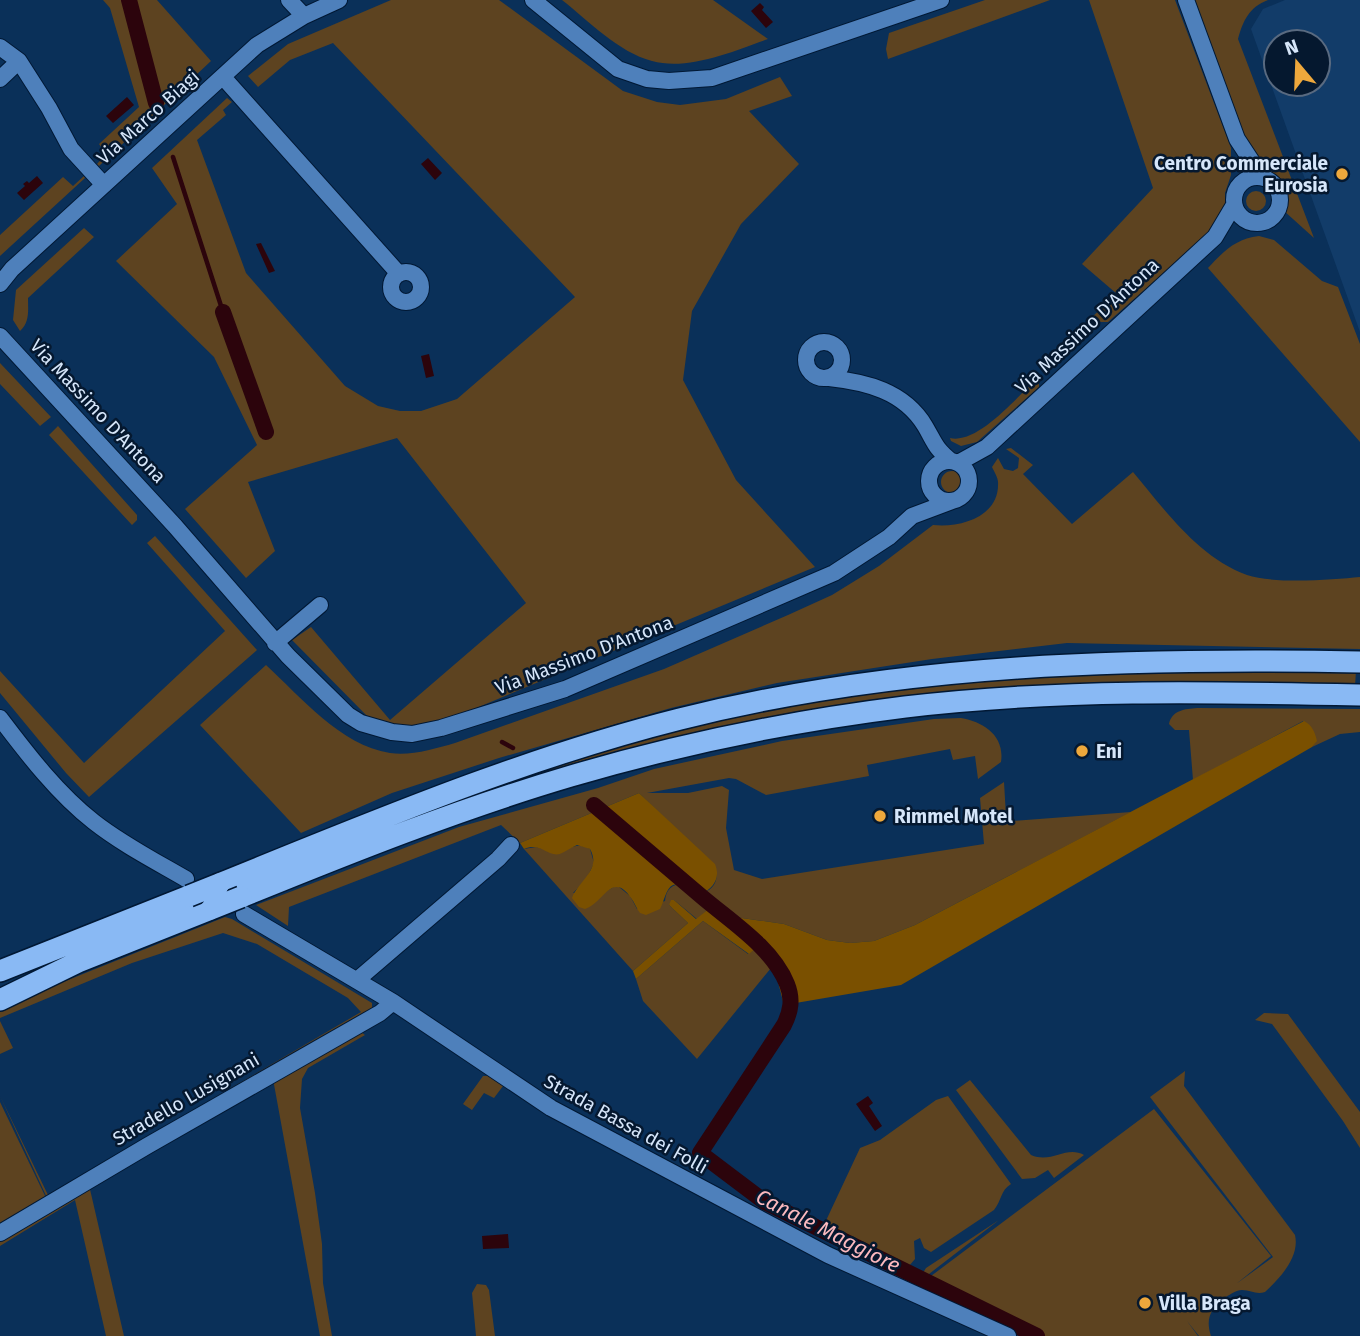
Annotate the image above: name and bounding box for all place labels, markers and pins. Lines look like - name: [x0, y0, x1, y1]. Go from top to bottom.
- place label: Centro Commerciale Eurosia: [1154, 152, 1328, 197]
- marker: Centro Commerciale Eurosia: [1334, 166, 1350, 182]
- place label: Eni: [1096, 740, 1122, 763]
- marker: Eni: [1074, 743, 1090, 759]
- place label: Rimmel Motel: [894, 805, 1013, 828]
- marker: Rimmel Motel: [872, 808, 888, 824]
- place label: Villa Braga: [1158, 1292, 1251, 1315]
- marker: Villa Braga: [1137, 1295, 1153, 1311]

